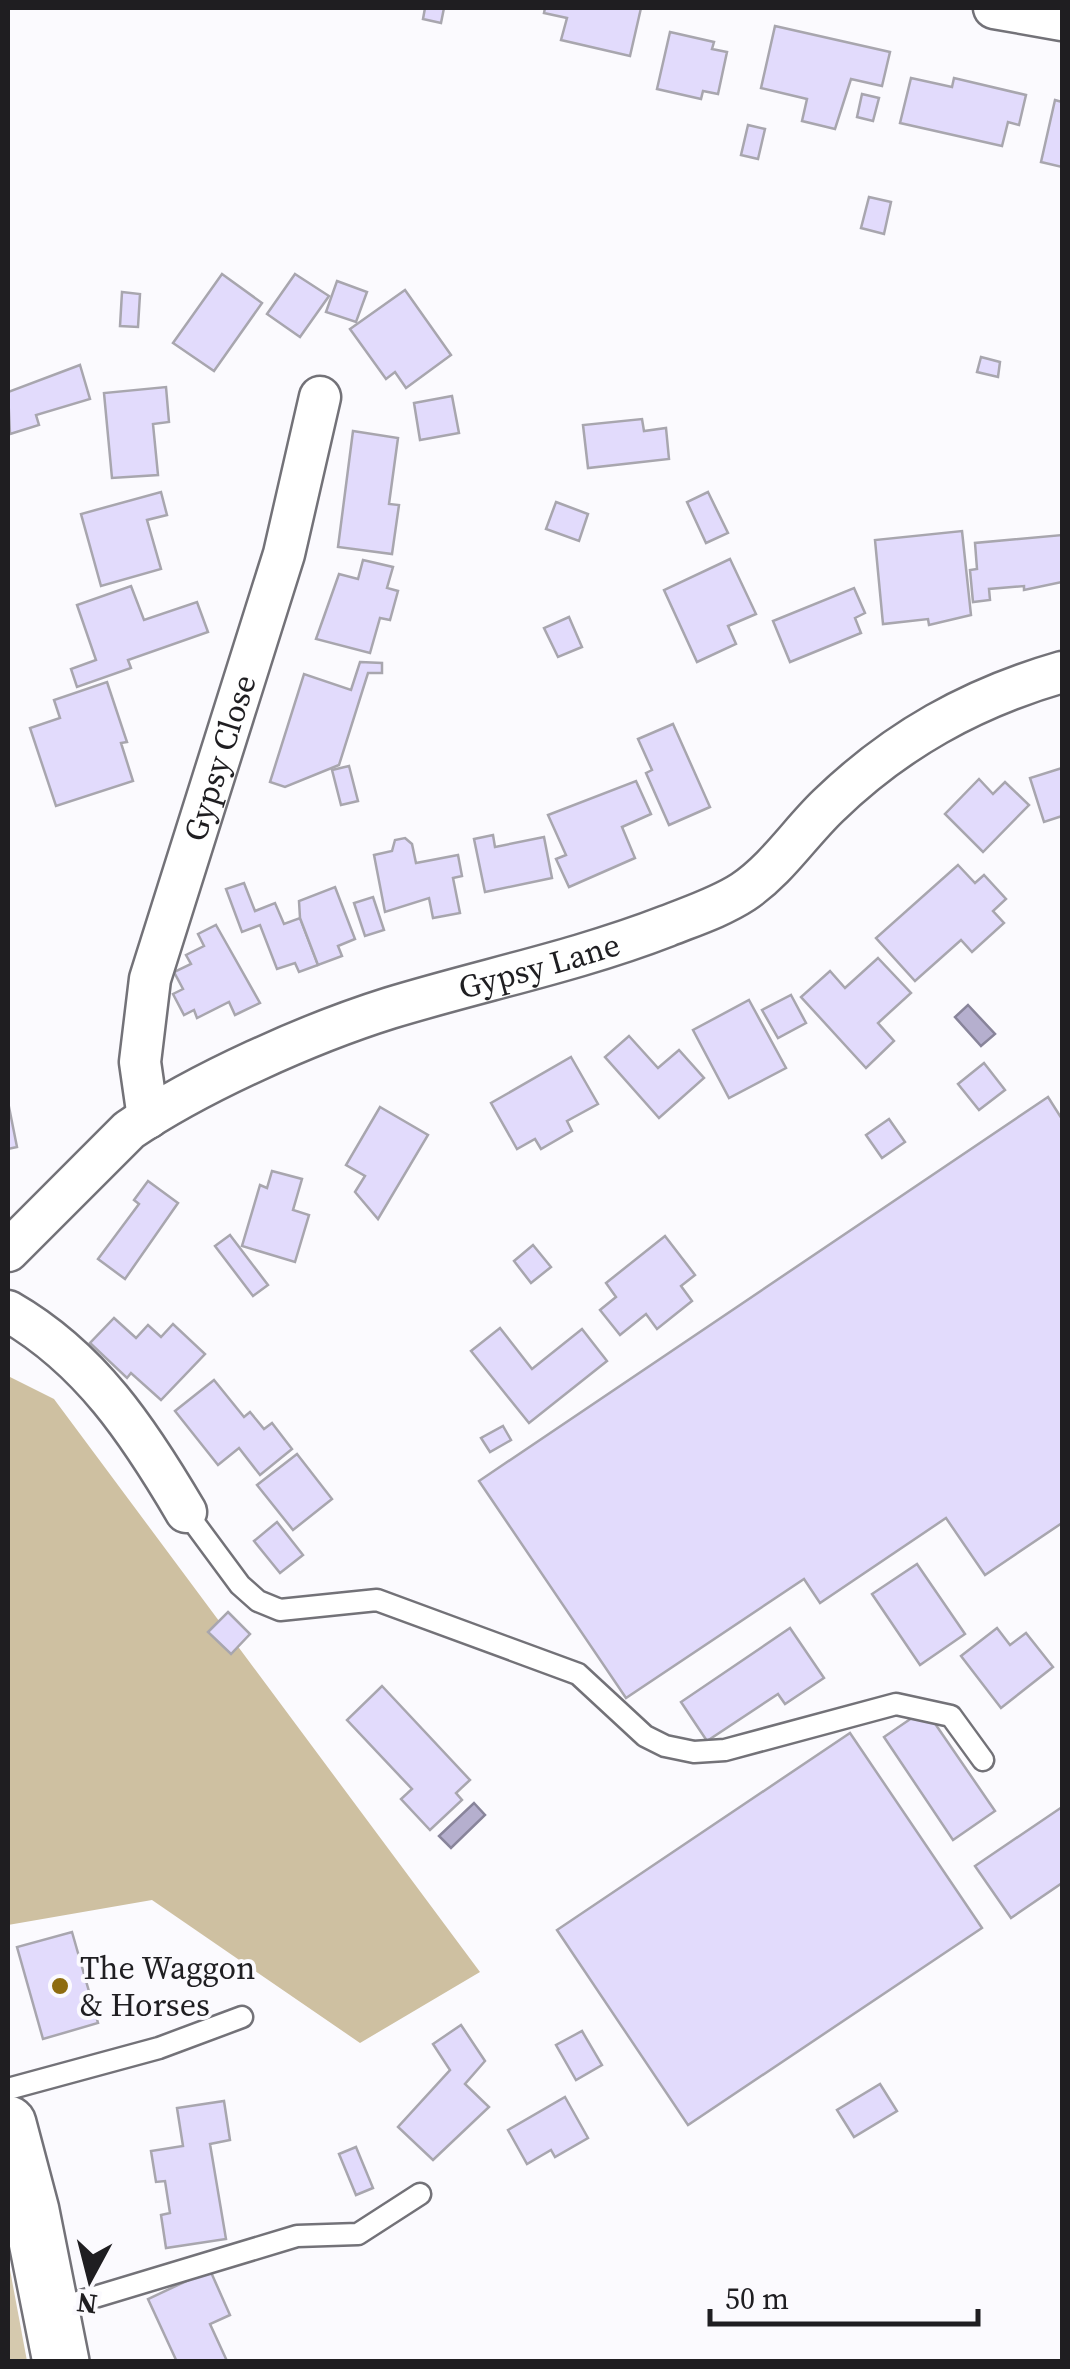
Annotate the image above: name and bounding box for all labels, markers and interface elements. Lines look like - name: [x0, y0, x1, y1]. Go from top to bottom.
- street label: Gypsy Close: [173, 669, 267, 847]
- street label: Gypsy Lane: [454, 922, 625, 1010]
- place label: The Waggon & Horses: [80, 1946, 255, 2027]
- marker: The Waggon & Horses: [49, 1975, 71, 1997]
- north arrow: [40, 2229, 140, 2329]
- scale bar: [710, 2264, 978, 2326]
- text: 50 m: [725, 2278, 789, 2319]
- text: N: [75, 2284, 99, 2324]

